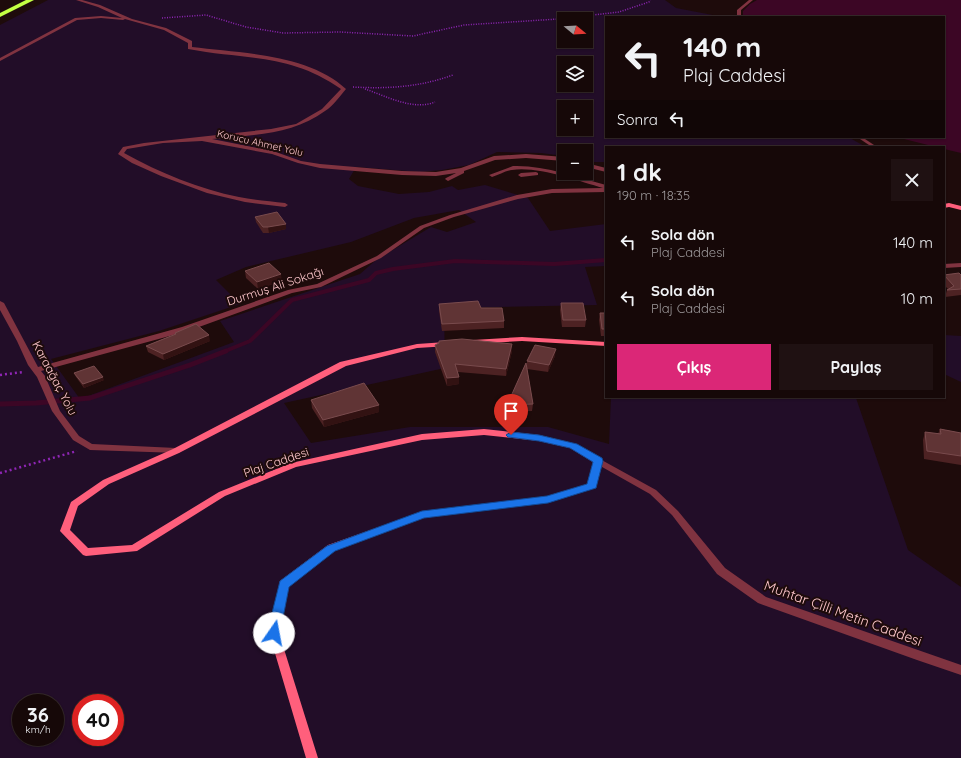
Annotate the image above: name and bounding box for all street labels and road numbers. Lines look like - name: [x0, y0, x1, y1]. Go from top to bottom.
- street label: Korucu Ahmet Yolu: [216, 127, 304, 159]
- street label: Durmuş Ali Sokağı: [225, 263, 325, 309]
- street label: Karaağaç Yolu: [29, 338, 81, 418]
- street label: Plaj Caddesi: [241, 444, 311, 480]
- street label: Muhtar Çilli Metin Caddesi: [762, 576, 924, 650]

